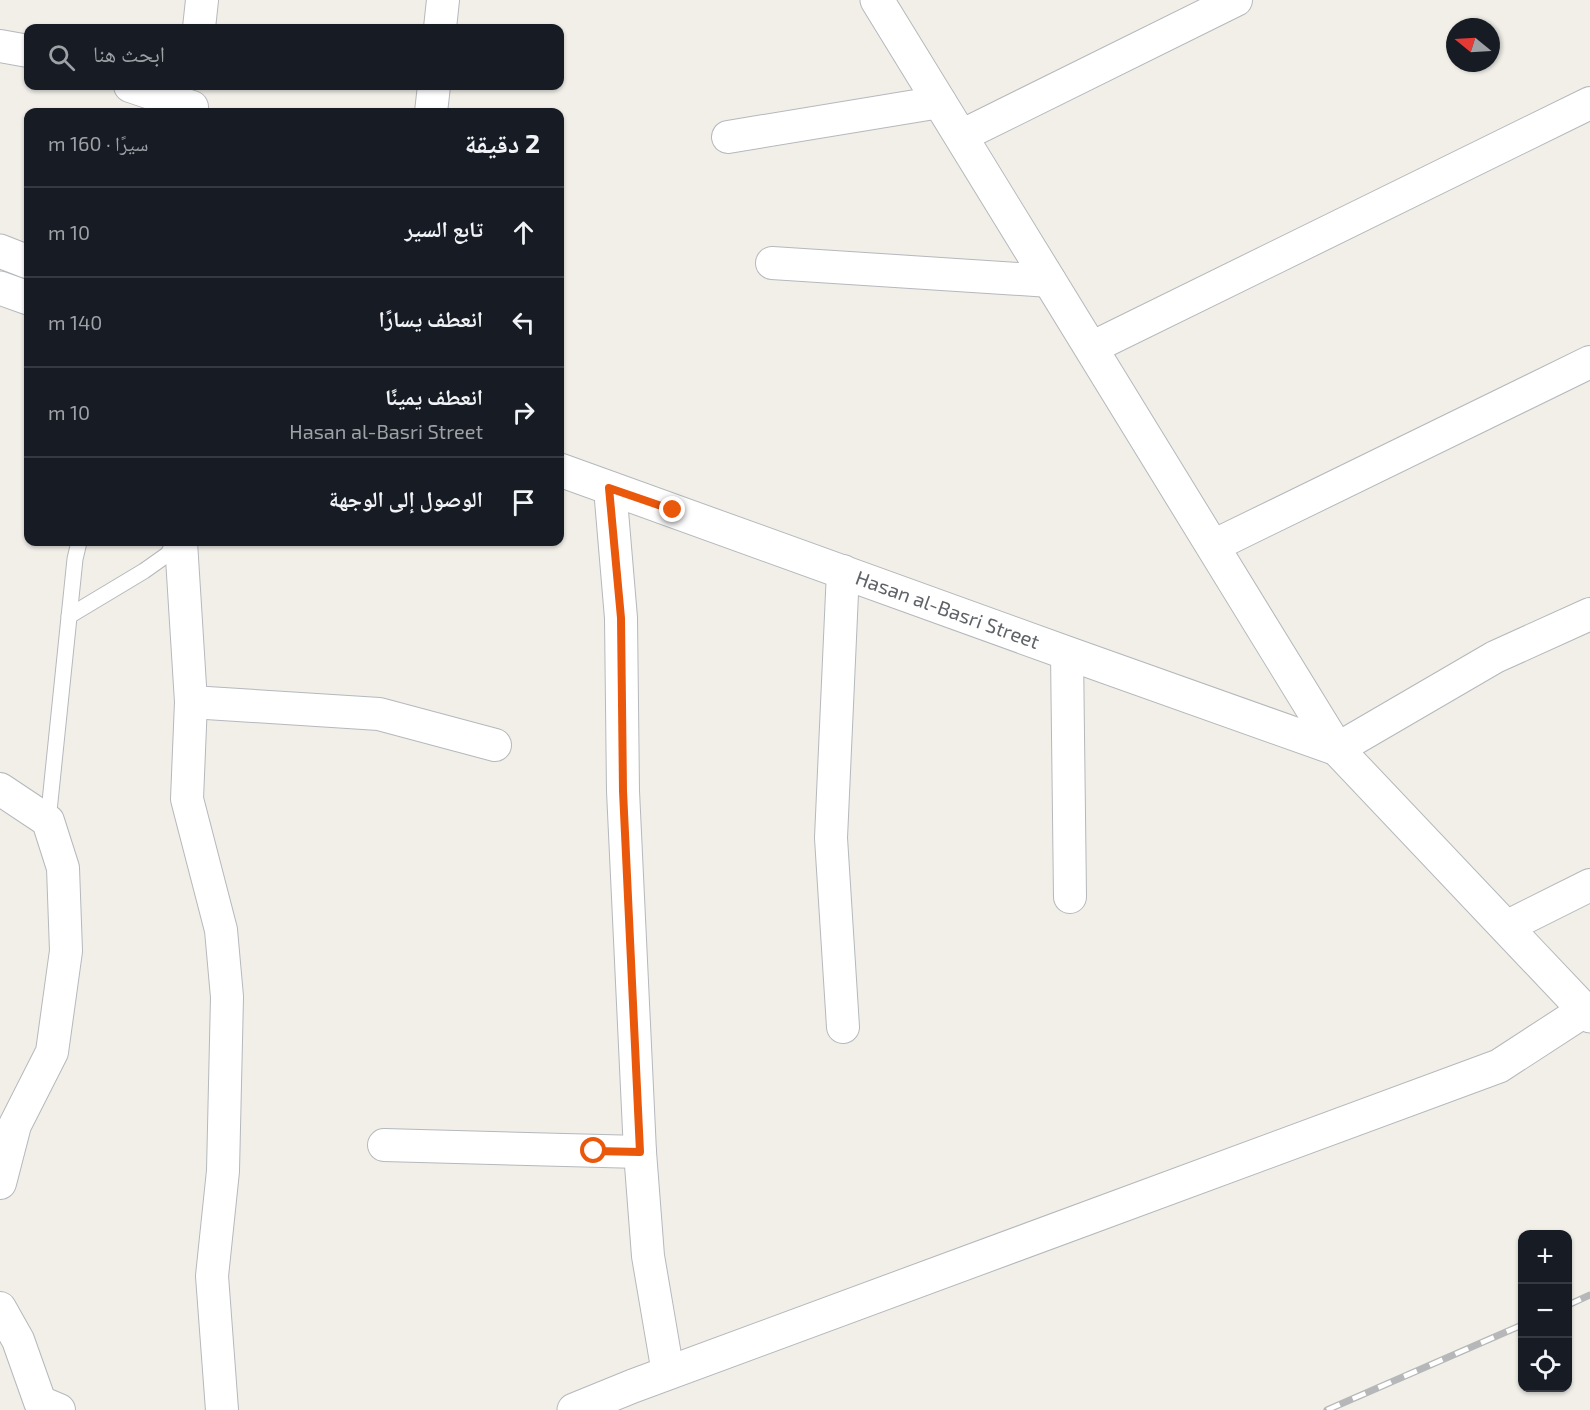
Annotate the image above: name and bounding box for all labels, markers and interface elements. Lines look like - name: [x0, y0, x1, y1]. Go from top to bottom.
- north arrow: [1446, 18, 1500, 72]
- search box: [24, 24, 564, 90]
- text: ابحث هنا: [93, 40, 165, 66]
- icon: search: [45, 41, 78, 74]
- text: 2 دقيقة: [465, 127, 540, 158]
- text: سيرًا · 160 m: [48, 131, 148, 155]
- text: تابع السير: [405, 215, 483, 241]
- icon: ahead: [507, 216, 540, 249]
- text: 10 m: [48, 220, 90, 244]
- text: انعطف يسارًا: [378, 305, 483, 331]
- icon: left: [507, 306, 540, 339]
- text: 140 m: [48, 310, 102, 334]
- text: انعطف يمينًا: [385, 383, 483, 409]
- icon: right: [507, 396, 540, 429]
- text: 10 m: [48, 400, 90, 424]
- text: Hasan al-Basri Street: [289, 419, 483, 443]
- text: الوصول إلى الوجهة: [329, 485, 483, 511]
- icon: arrive: [507, 486, 540, 519]
- route end: [659, 496, 685, 522]
- street label: Hasan al-Basri Street: [853, 565, 1043, 653]
- route start: [580, 1137, 606, 1163]
- map controls: [1518, 1230, 1572, 1392]
- button: +: [1518, 1230, 1572, 1284]
- button: −: [1518, 1284, 1572, 1338]
- button: locate: [1518, 1338, 1572, 1392]

